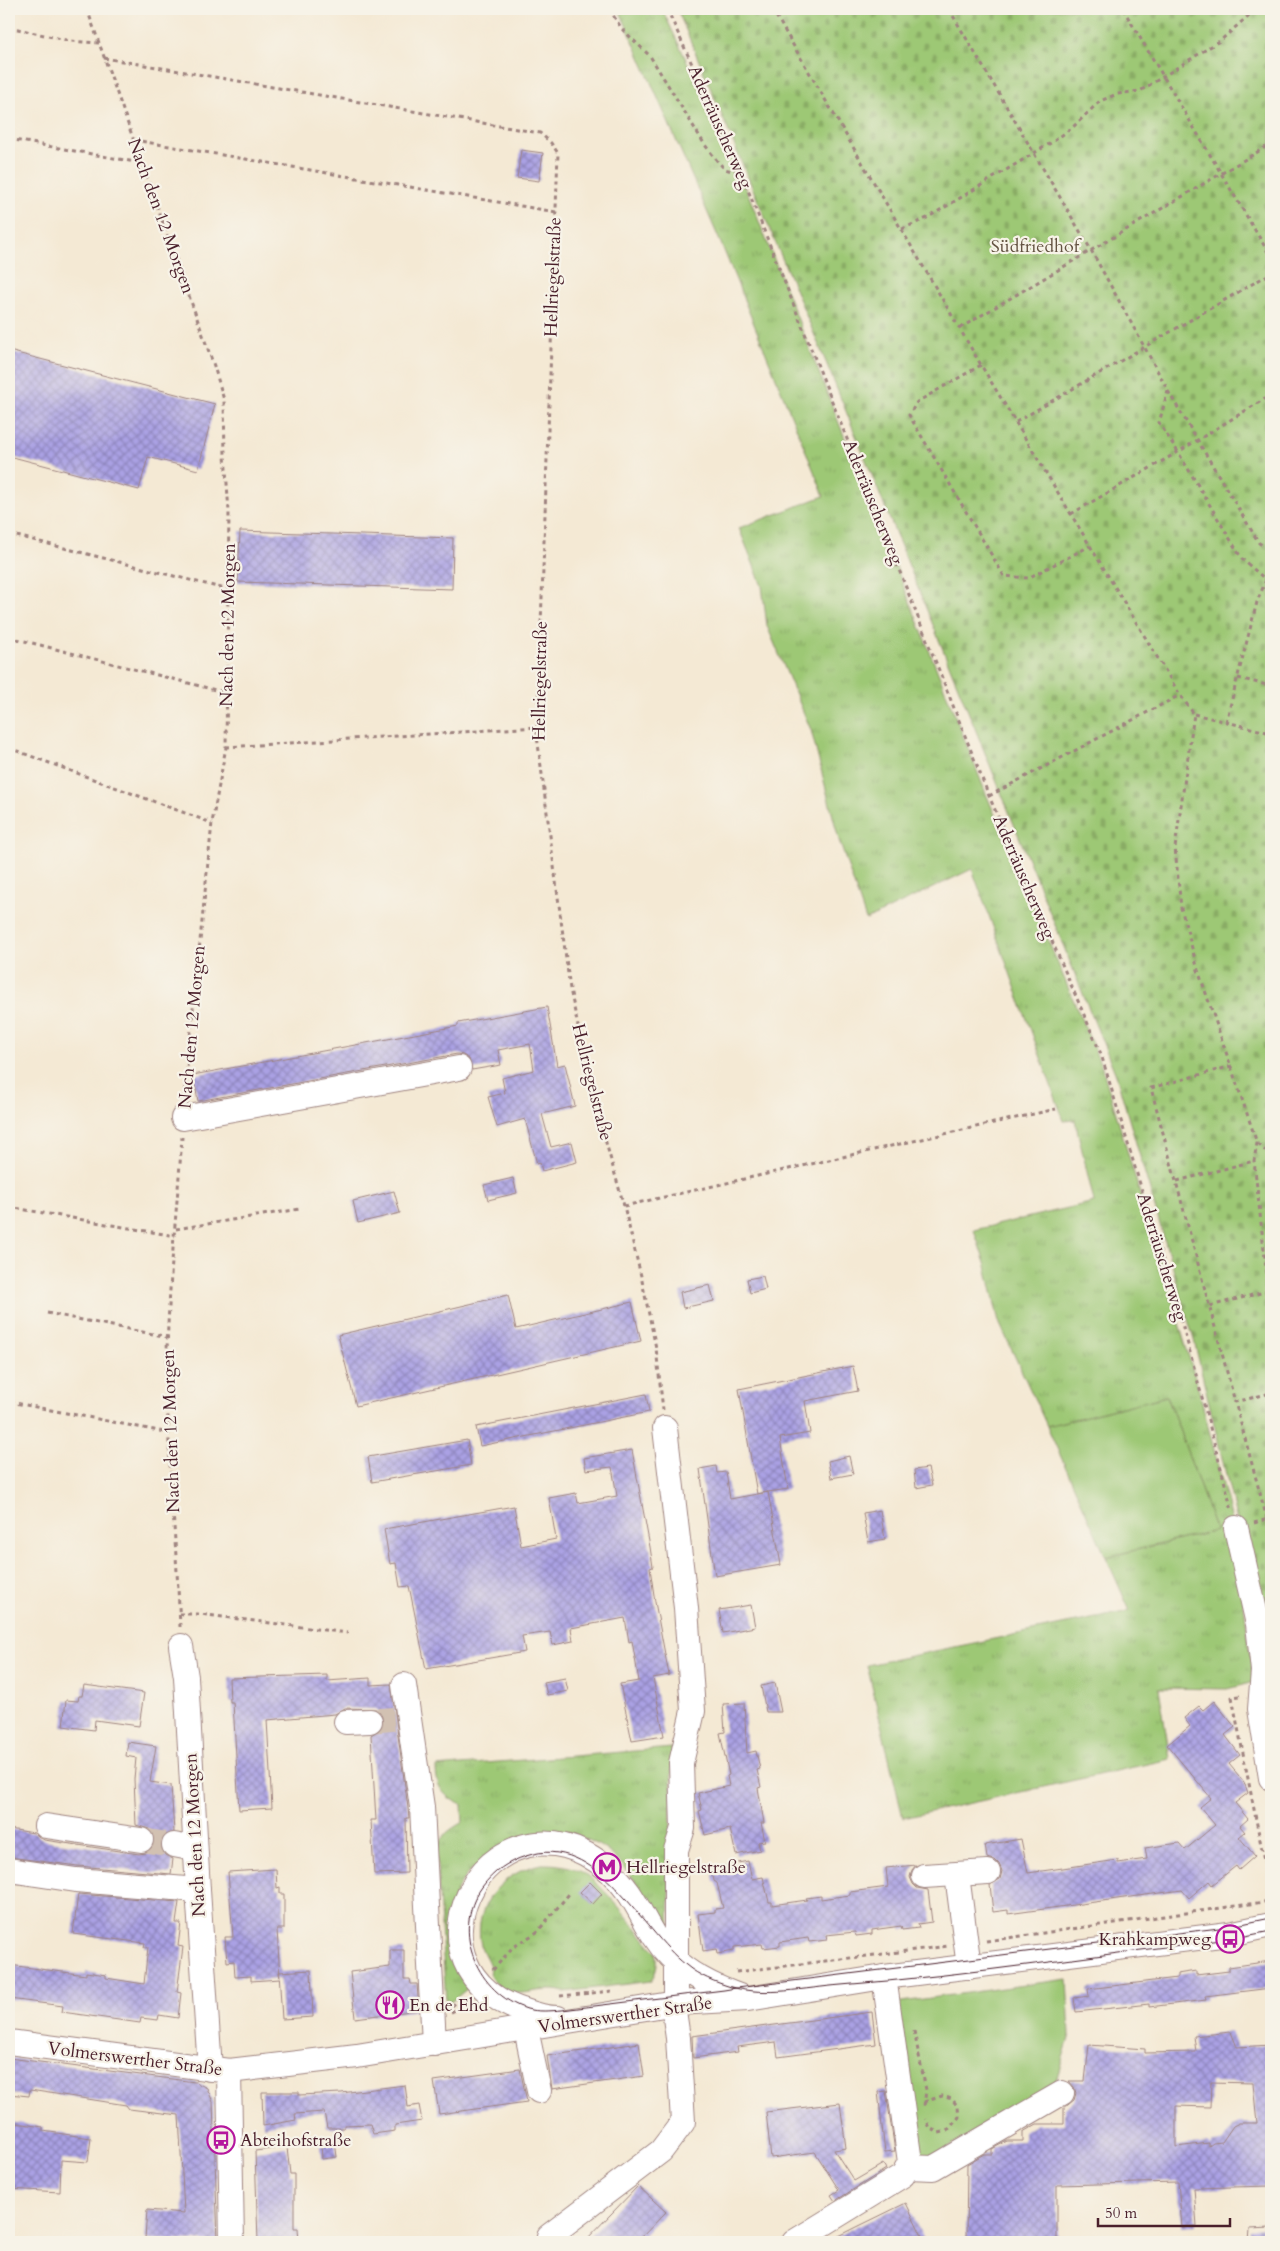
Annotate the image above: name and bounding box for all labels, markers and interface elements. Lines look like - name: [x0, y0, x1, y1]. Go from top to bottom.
- street label: Aderräuscherweg: [682, 61, 759, 194]
- street label: Nach den 12 Morgen: [121, 135, 201, 298]
- street label: Hellriegelstraße: [538, 217, 568, 337]
- park label: Südfriedhof: [991, 234, 1083, 259]
- street label: Aderräuscherweg: [836, 436, 910, 569]
- street label: Nach den 12 Morgen: [214, 542, 242, 707]
- street label: Hellriegelstraße: [526, 621, 554, 741]
- street label: Aderräuscherweg: [987, 811, 1062, 944]
- street label: Nach den 12 Morgen: [172, 944, 212, 1110]
- street label: Hellriegelstraße: [565, 1021, 619, 1143]
- street label: Aderräuscherweg: [1131, 1190, 1194, 1325]
- street label: Nach den 12 Morgen: [156, 1348, 186, 1513]
- street label: Nach den 12 Morgen: [178, 1752, 212, 1917]
- metro station icon: Hellriegelstraße: [592, 1852, 622, 1882]
- place label: Hellriegelstraße: [626, 1855, 746, 1880]
- bus stop icon: Krahkampweg: [1215, 1924, 1245, 1954]
- place label: Krahkampweg: [1098, 1927, 1212, 1952]
- restaurant icon: En de Ehd: [375, 1990, 405, 2020]
- street label: Volmerswerther Straße: [536, 1990, 714, 2040]
- place label: En de Ehd: [409, 1993, 489, 2018]
- street label: Volmerswerther Straße: [46, 2036, 224, 2082]
- bus stop icon: Abteihofstraße: [206, 2125, 236, 2155]
- place label: Abteihofstraße: [240, 2128, 351, 2153]
- scale bar: [1098, 2196, 1230, 2228]
- text: 50 m: [1105, 2203, 1137, 2223]

